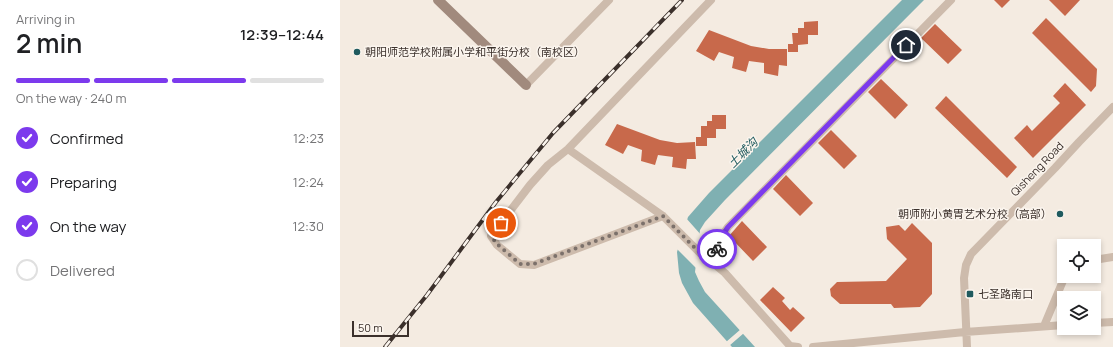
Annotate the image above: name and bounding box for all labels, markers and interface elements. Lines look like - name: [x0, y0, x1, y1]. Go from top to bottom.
- text: Arriving in: [16, 10, 75, 28]
- text: 12:39–12:44: [240, 24, 324, 45]
- text: 2 min: [16, 25, 82, 61]
- pin: [889, 28, 923, 62]
- icon: home: [895, 34, 917, 56]
- place label: 朝阳师范学校附属小学和平街分校（南校区）: [365, 44, 585, 59]
- marker: 朝阳师范学校附属小学和平街分校（南校区）: [352, 47, 362, 57]
- text: On the way · 240 m: [16, 89, 127, 107]
- icon: check: [16, 127, 38, 149]
- text: Confirmed: [50, 128, 123, 149]
- text: 12:23: [293, 129, 324, 147]
- water label: 土城沟: [724, 132, 763, 171]
- street label: Qisheng Road: [1007, 138, 1066, 199]
- icon: check: [16, 171, 38, 193]
- text: Preparing: [50, 172, 117, 193]
- text: 12:24: [293, 173, 324, 191]
- pin: [484, 206, 518, 240]
- place label: 朝师附小黄胄艺术分校（高部）: [898, 206, 1052, 221]
- marker: 朝师附小黄胄艺术分校（高部）: [1055, 209, 1065, 219]
- icon: bag: [490, 212, 512, 234]
- icon: check: [16, 215, 38, 237]
- text: On the way: [50, 216, 126, 237]
- text: 12:30: [293, 217, 324, 235]
- courier: [697, 229, 737, 269]
- icon: bike: [706, 238, 728, 260]
- map controls: [1057, 239, 1101, 335]
- button: locate: [1057, 239, 1101, 283]
- text: Delivered: [50, 260, 115, 281]
- place label: 七圣路南口: [978, 286, 1033, 301]
- marker: 七圣路南口: [965, 289, 975, 299]
- button: layers: [1057, 291, 1101, 335]
- scale bar: [352, 319, 409, 338]
- text: 50 m: [358, 320, 383, 335]

